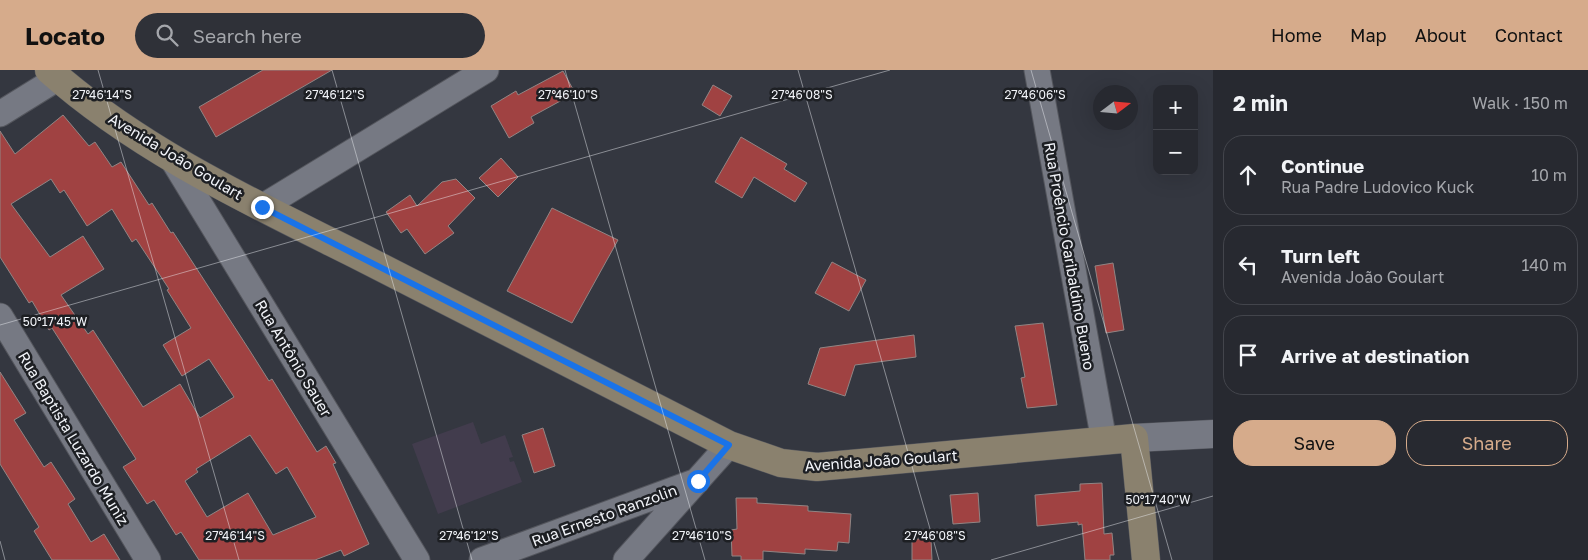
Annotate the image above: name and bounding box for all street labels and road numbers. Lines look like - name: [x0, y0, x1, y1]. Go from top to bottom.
- street label: Avenida João Goulart: [106, 109, 246, 203]
- street label: Rua Proêncio Garibaldino Bueno: [1041, 141, 1099, 371]
- street label: Rua Antônio Sauer: [252, 296, 336, 420]
- street label: Rua Baptista Luzardo Muniz: [15, 348, 133, 528]
- street label: Avenida João Goulart: [804, 446, 958, 474]
- street label: Rua Ernesto Ranzolin: [529, 480, 679, 550]

